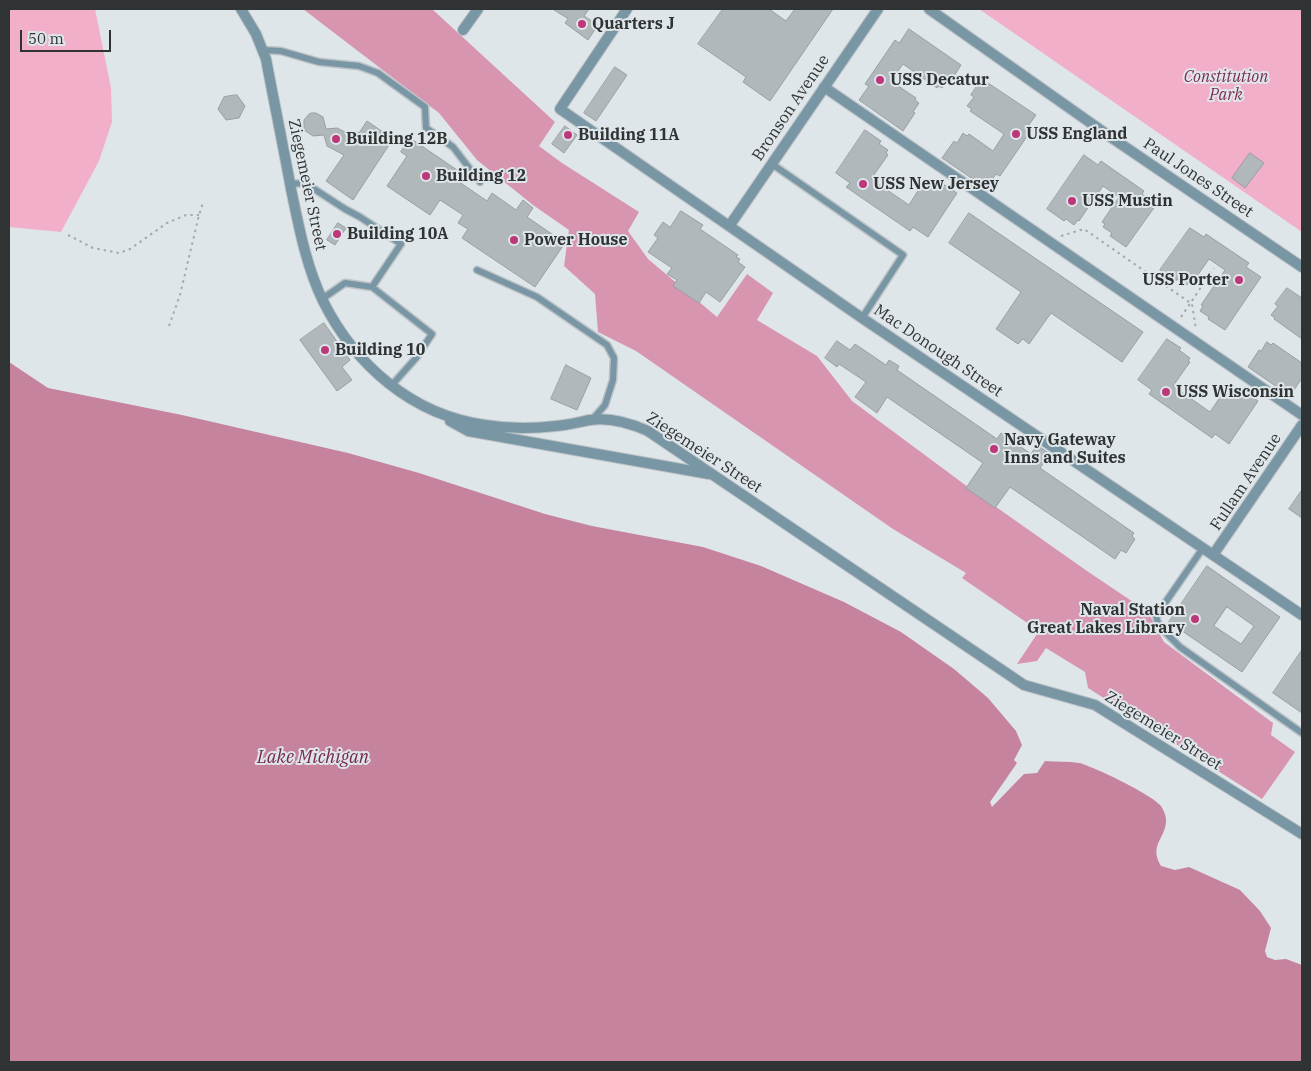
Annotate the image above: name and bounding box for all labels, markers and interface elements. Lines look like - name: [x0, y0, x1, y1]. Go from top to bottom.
- place label: Quarters J: [592, 14, 675, 34]
- marker: Quarters J: [576, 18, 588, 30]
- scale bar: [22, 20, 114, 52]
- text: 50 m: [28, 29, 64, 48]
- street label: Bronson Avenue: [748, 51, 834, 165]
- park label: Constitution Park: [1184, 67, 1268, 105]
- place label: USS Decatur: [890, 70, 989, 90]
- marker: USS Decatur: [874, 74, 886, 86]
- street label: Ziegemeier Street: [284, 117, 330, 253]
- place label: USS England: [1026, 124, 1127, 144]
- place label: Building 11A: [578, 125, 679, 145]
- marker: USS England: [1010, 128, 1022, 140]
- place label: Building 12B: [346, 129, 448, 149]
- marker: Building 11A: [562, 129, 574, 141]
- marker: Building 12B: [330, 133, 342, 145]
- street label: Paul Jones Street: [1139, 134, 1257, 222]
- place label: Building 12: [436, 166, 526, 186]
- marker: Building 12: [420, 170, 432, 182]
- place label: USS New Jersey: [873, 174, 999, 194]
- marker: USS New Jersey: [857, 178, 869, 190]
- place label: USS Mustin: [1082, 191, 1173, 211]
- marker: USS Mustin: [1066, 195, 1078, 207]
- place label: Building 10A: [347, 224, 448, 244]
- marker: Building 10A: [331, 228, 343, 240]
- place label: Power House: [524, 230, 627, 250]
- marker: Power House: [508, 234, 520, 246]
- place label: USS Porter: [1142, 270, 1229, 290]
- marker: USS Porter: [1233, 274, 1245, 286]
- street label: Mac Donough Street: [870, 301, 1006, 401]
- place label: Building 10: [335, 340, 425, 360]
- marker: Building 10: [319, 344, 331, 356]
- place label: USS Wisconsin: [1176, 382, 1294, 402]
- marker: USS Wisconsin: [1160, 386, 1172, 398]
- street label: Ziegemeier Street: [643, 408, 765, 498]
- place label: Navy Gateway Inns and Suites: [1004, 430, 1126, 468]
- street label: Fullam Avenue: [1206, 430, 1286, 534]
- marker: Navy Gateway Inns and Suites: [988, 443, 1000, 455]
- place label: Naval Station Great Lakes Library: [1027, 600, 1185, 638]
- marker: Naval Station Great Lakes Library: [1189, 613, 1201, 625]
- street label: Ziegemeier Street: [1101, 687, 1225, 775]
- water label: Lake Michigan: [257, 747, 369, 769]

